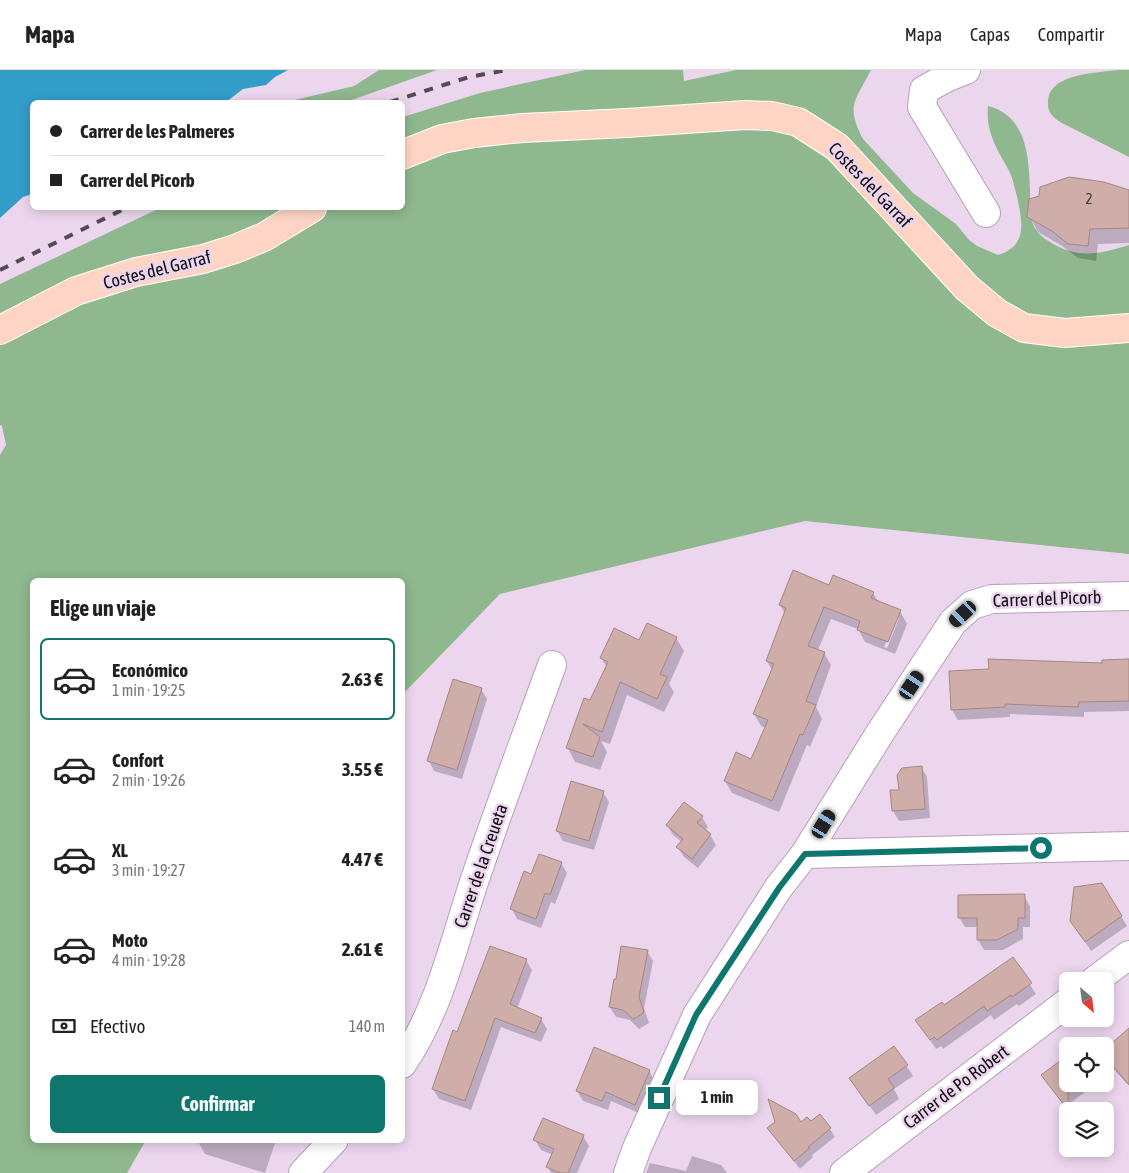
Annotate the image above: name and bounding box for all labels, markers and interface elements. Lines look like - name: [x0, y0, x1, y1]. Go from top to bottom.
- text: Mapa: [25, 21, 75, 48]
- text: Mapa: [905, 24, 942, 45]
- text: Capas: [970, 24, 1010, 45]
- text: Compartir: [1038, 24, 1104, 45]
- text: Carrer de les Palmeres: [80, 120, 235, 142]
- street label: Costes del Garraf: [824, 138, 916, 232]
- text: Carrer del Picorb: [80, 169, 195, 191]
- house number: 2: [1085, 190, 1093, 207]
- street label: Costes del Garraf: [101, 246, 213, 293]
- street label: Carrer del Picorb: [992, 586, 1102, 611]
- text: Elige un viaje: [50, 595, 156, 621]
- car: [946, 598, 979, 630]
- icon: car: [52, 657, 97, 702]
- text: Económico: [112, 659, 188, 681]
- text: 2.63 €: [342, 668, 383, 690]
- car: [897, 668, 926, 702]
- text: 1 min · 19:25: [112, 681, 185, 699]
- icon: car: [52, 747, 97, 792]
- text: Confort: [112, 749, 164, 771]
- text: 3.55 €: [342, 758, 383, 780]
- text: 2 min · 19:26: [112, 771, 185, 789]
- street label: Carrer de la Creueta: [449, 801, 512, 931]
- car: [809, 807, 838, 841]
- icon: car: [52, 837, 97, 882]
- route start: [1030, 837, 1052, 859]
- text: XL: [112, 839, 128, 861]
- text: 4.47 €: [342, 848, 383, 870]
- text: 3 min · 19:27: [112, 861, 185, 879]
- icon: car: [52, 927, 97, 972]
- text: Moto: [112, 929, 148, 951]
- text: 2.61 €: [342, 938, 383, 960]
- text: 4 min · 19:28: [112, 951, 185, 969]
- north arrow: [1059, 972, 1114, 1028]
- map controls: [1059, 972, 1114, 1157]
- icon: cash: [50, 1012, 78, 1040]
- text: Efectivo: [90, 1015, 145, 1037]
- text: 140 m: [349, 1017, 385, 1035]
- button: locate: [1059, 1037, 1114, 1092]
- street label: Carrer de Po Robert: [899, 1040, 1012, 1133]
- button: Confirmar: [50, 1075, 385, 1133]
- callout: 1 min: [676, 1080, 759, 1116]
- route end: [648, 1087, 670, 1109]
- text: 1 min: [701, 1088, 733, 1106]
- button: layers: [1059, 1102, 1114, 1157]

